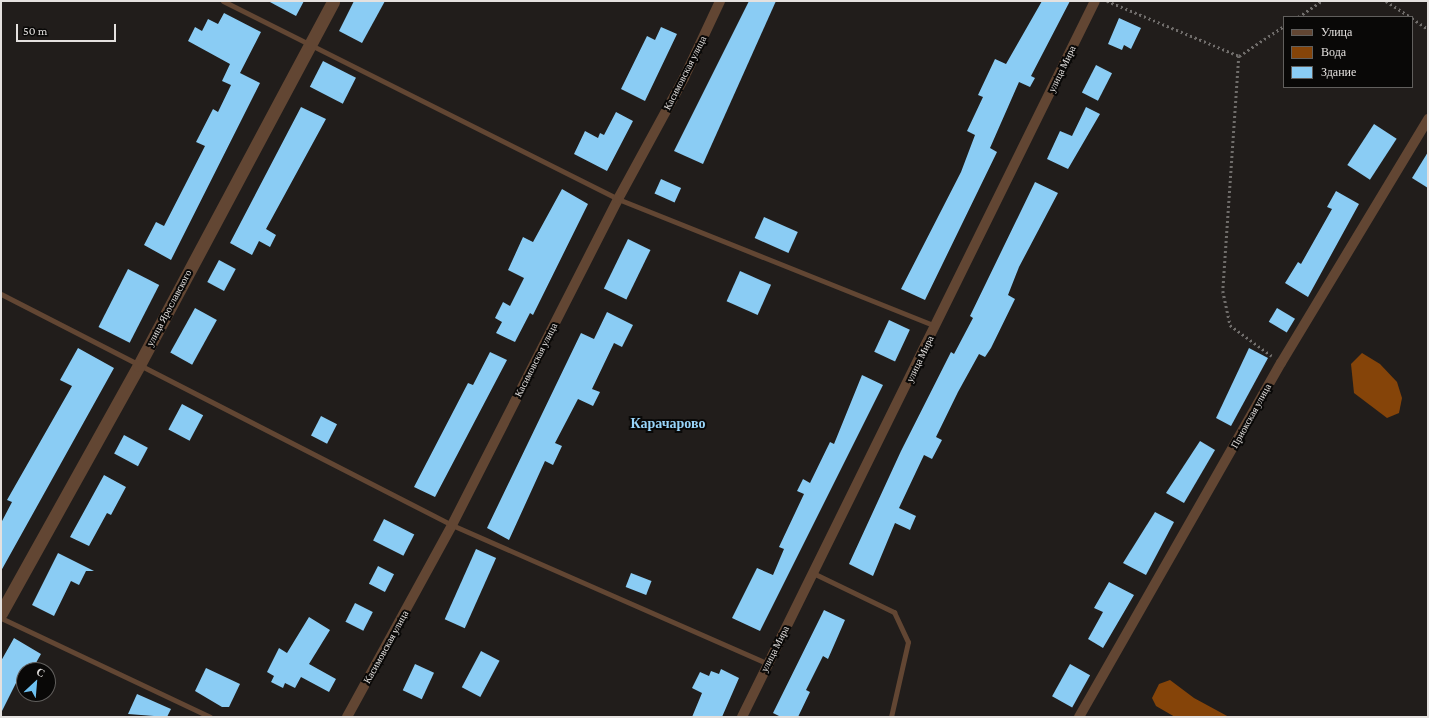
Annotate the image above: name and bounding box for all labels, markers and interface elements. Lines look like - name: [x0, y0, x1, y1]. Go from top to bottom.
- scale bar: [18, 16, 118, 42]
- legend: [1283, 16, 1413, 88]
- text: 50 m: [23, 24, 47, 38]
- text: Улица: [1321, 25, 1352, 39]
- street label: Касимовская улица: [661, 34, 709, 112]
- street label: улица Мира: [1046, 44, 1078, 94]
- text: Вода: [1321, 45, 1346, 59]
- text: Здание: [1321, 65, 1356, 79]
- street label: улица Ярославского: [144, 268, 194, 348]
- street label: Касимовская улица: [512, 321, 560, 399]
- street label: улица Мира: [904, 334, 936, 384]
- street label: Приокская улица: [1228, 382, 1274, 450]
- district label: Карачарово: [631, 415, 705, 431]
- street label: Касимовская улица: [361, 608, 411, 686]
- street label: улица Мира: [758, 624, 792, 674]
- north arrow: [16, 662, 56, 702]
- text: С: [35, 665, 47, 679]

